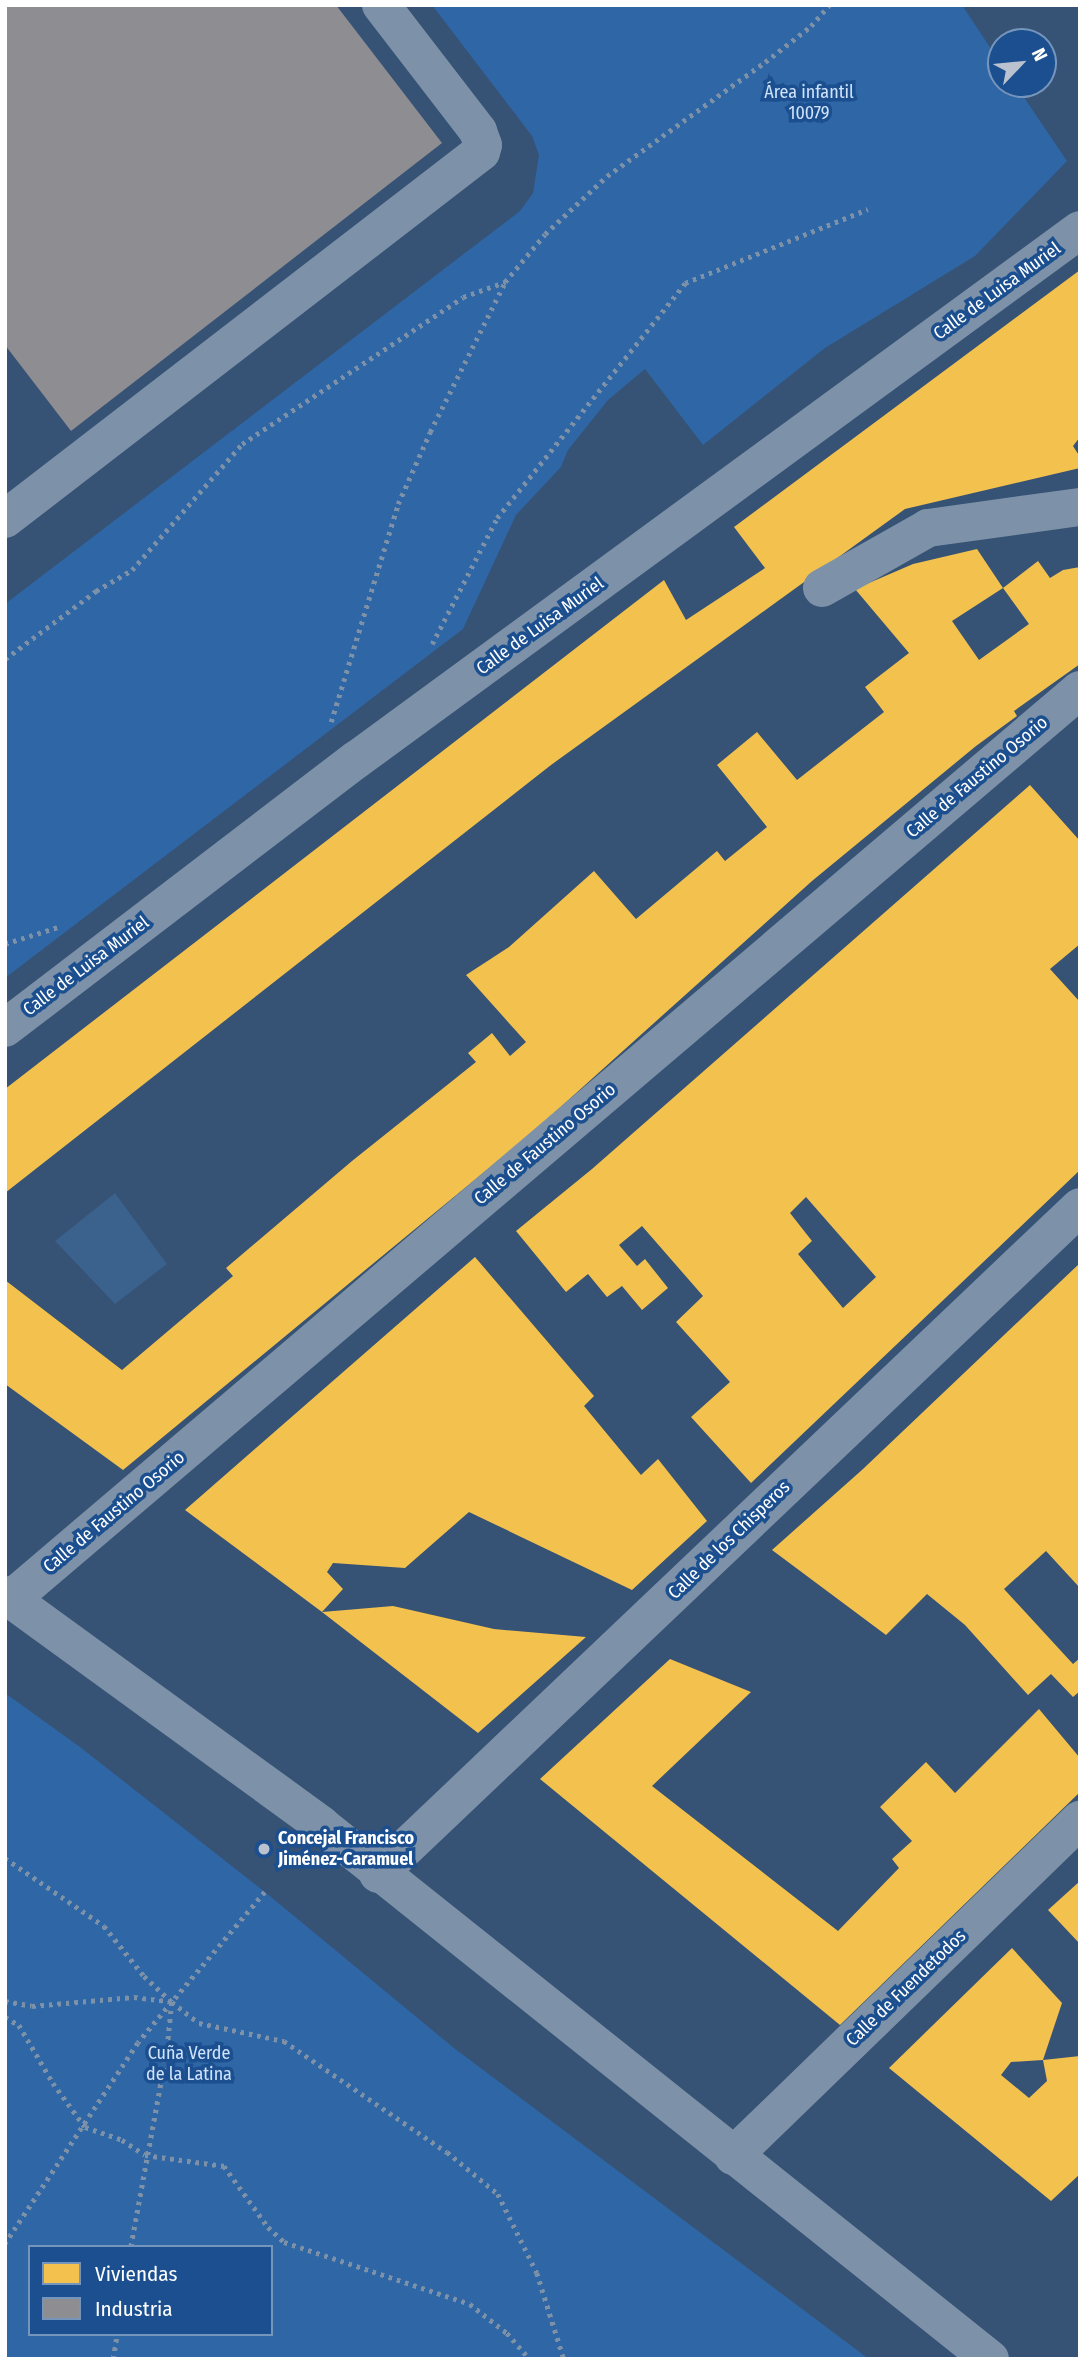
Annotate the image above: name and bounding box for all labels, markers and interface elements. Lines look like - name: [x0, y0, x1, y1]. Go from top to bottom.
- north arrow: [987, 28, 1057, 98]
- text: N: [1027, 44, 1052, 65]
- park label: Área infantil 10079: [764, 82, 854, 124]
- street label: Calle de Luisa Muriel: [929, 238, 1065, 344]
- street label: Calle de Luisa Muriel: [472, 573, 608, 679]
- street label: Calle de Faustino Osorio: [902, 712, 1052, 842]
- street label: Calle de Luisa Muriel: [19, 912, 153, 1020]
- street label: Calle de Faustino Osorio: [470, 1079, 620, 1209]
- street label: Calle de Faustino Osorio: [39, 1447, 189, 1577]
- street label: Calle de los Chisperos: [664, 1476, 794, 1604]
- place label: Concejal Francisco Jiménez-Caramuel: [278, 1828, 414, 1870]
- marker: Concejal Francisco Jiménez-Caramuel: [256, 1841, 272, 1857]
- street label: Calle de Fuendetodos: [842, 1925, 970, 2051]
- park label: Cuña Verde de la Latina: [146, 2043, 232, 2086]
- legend: [28, 2245, 273, 2336]
- text: Viviendas: [95, 2261, 177, 2287]
- text: Industria: [95, 2296, 173, 2322]

